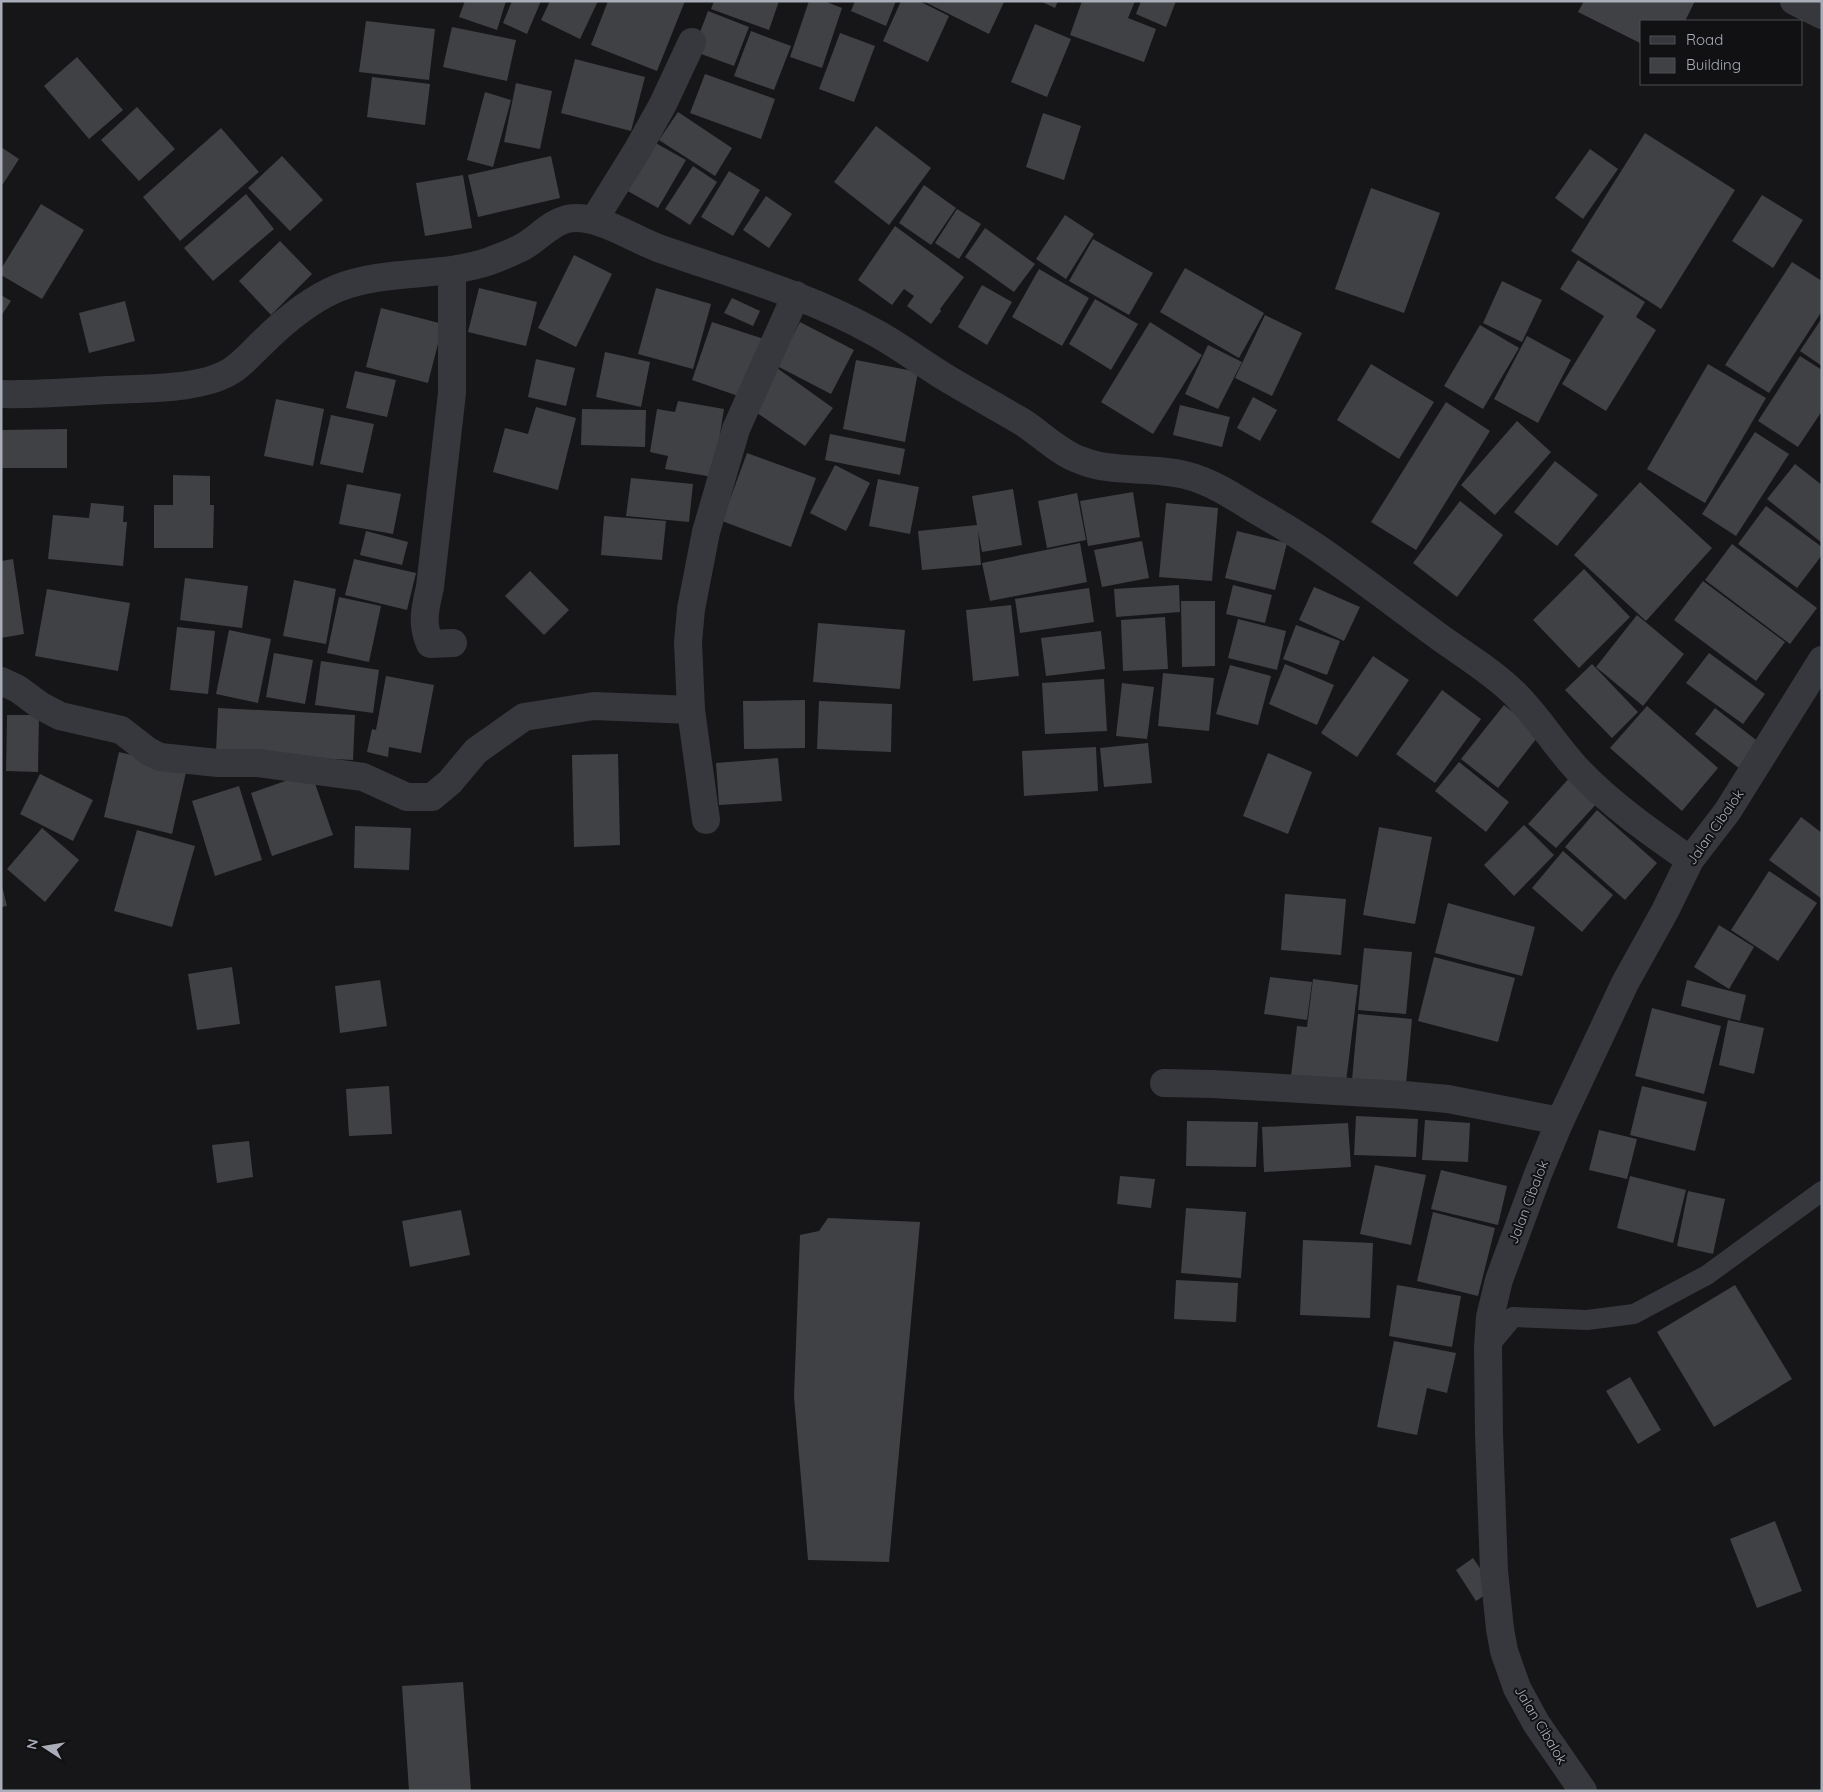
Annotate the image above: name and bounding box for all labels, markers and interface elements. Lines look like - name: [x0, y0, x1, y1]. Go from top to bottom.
- legend: [1640, 20, 1803, 85]
- text: Road: [1686, 30, 1723, 49]
- text: Building: [1686, 55, 1741, 74]
- street label: Jalan Cibalok: [1682, 786, 1748, 868]
- street label: Jalan Cibalok: [1504, 1158, 1552, 1246]
- street label: Jalan Cibalok: [1511, 1683, 1571, 1767]
- north arrow: [20, 1722, 70, 1772]
- text: N: [22, 1737, 42, 1751]

